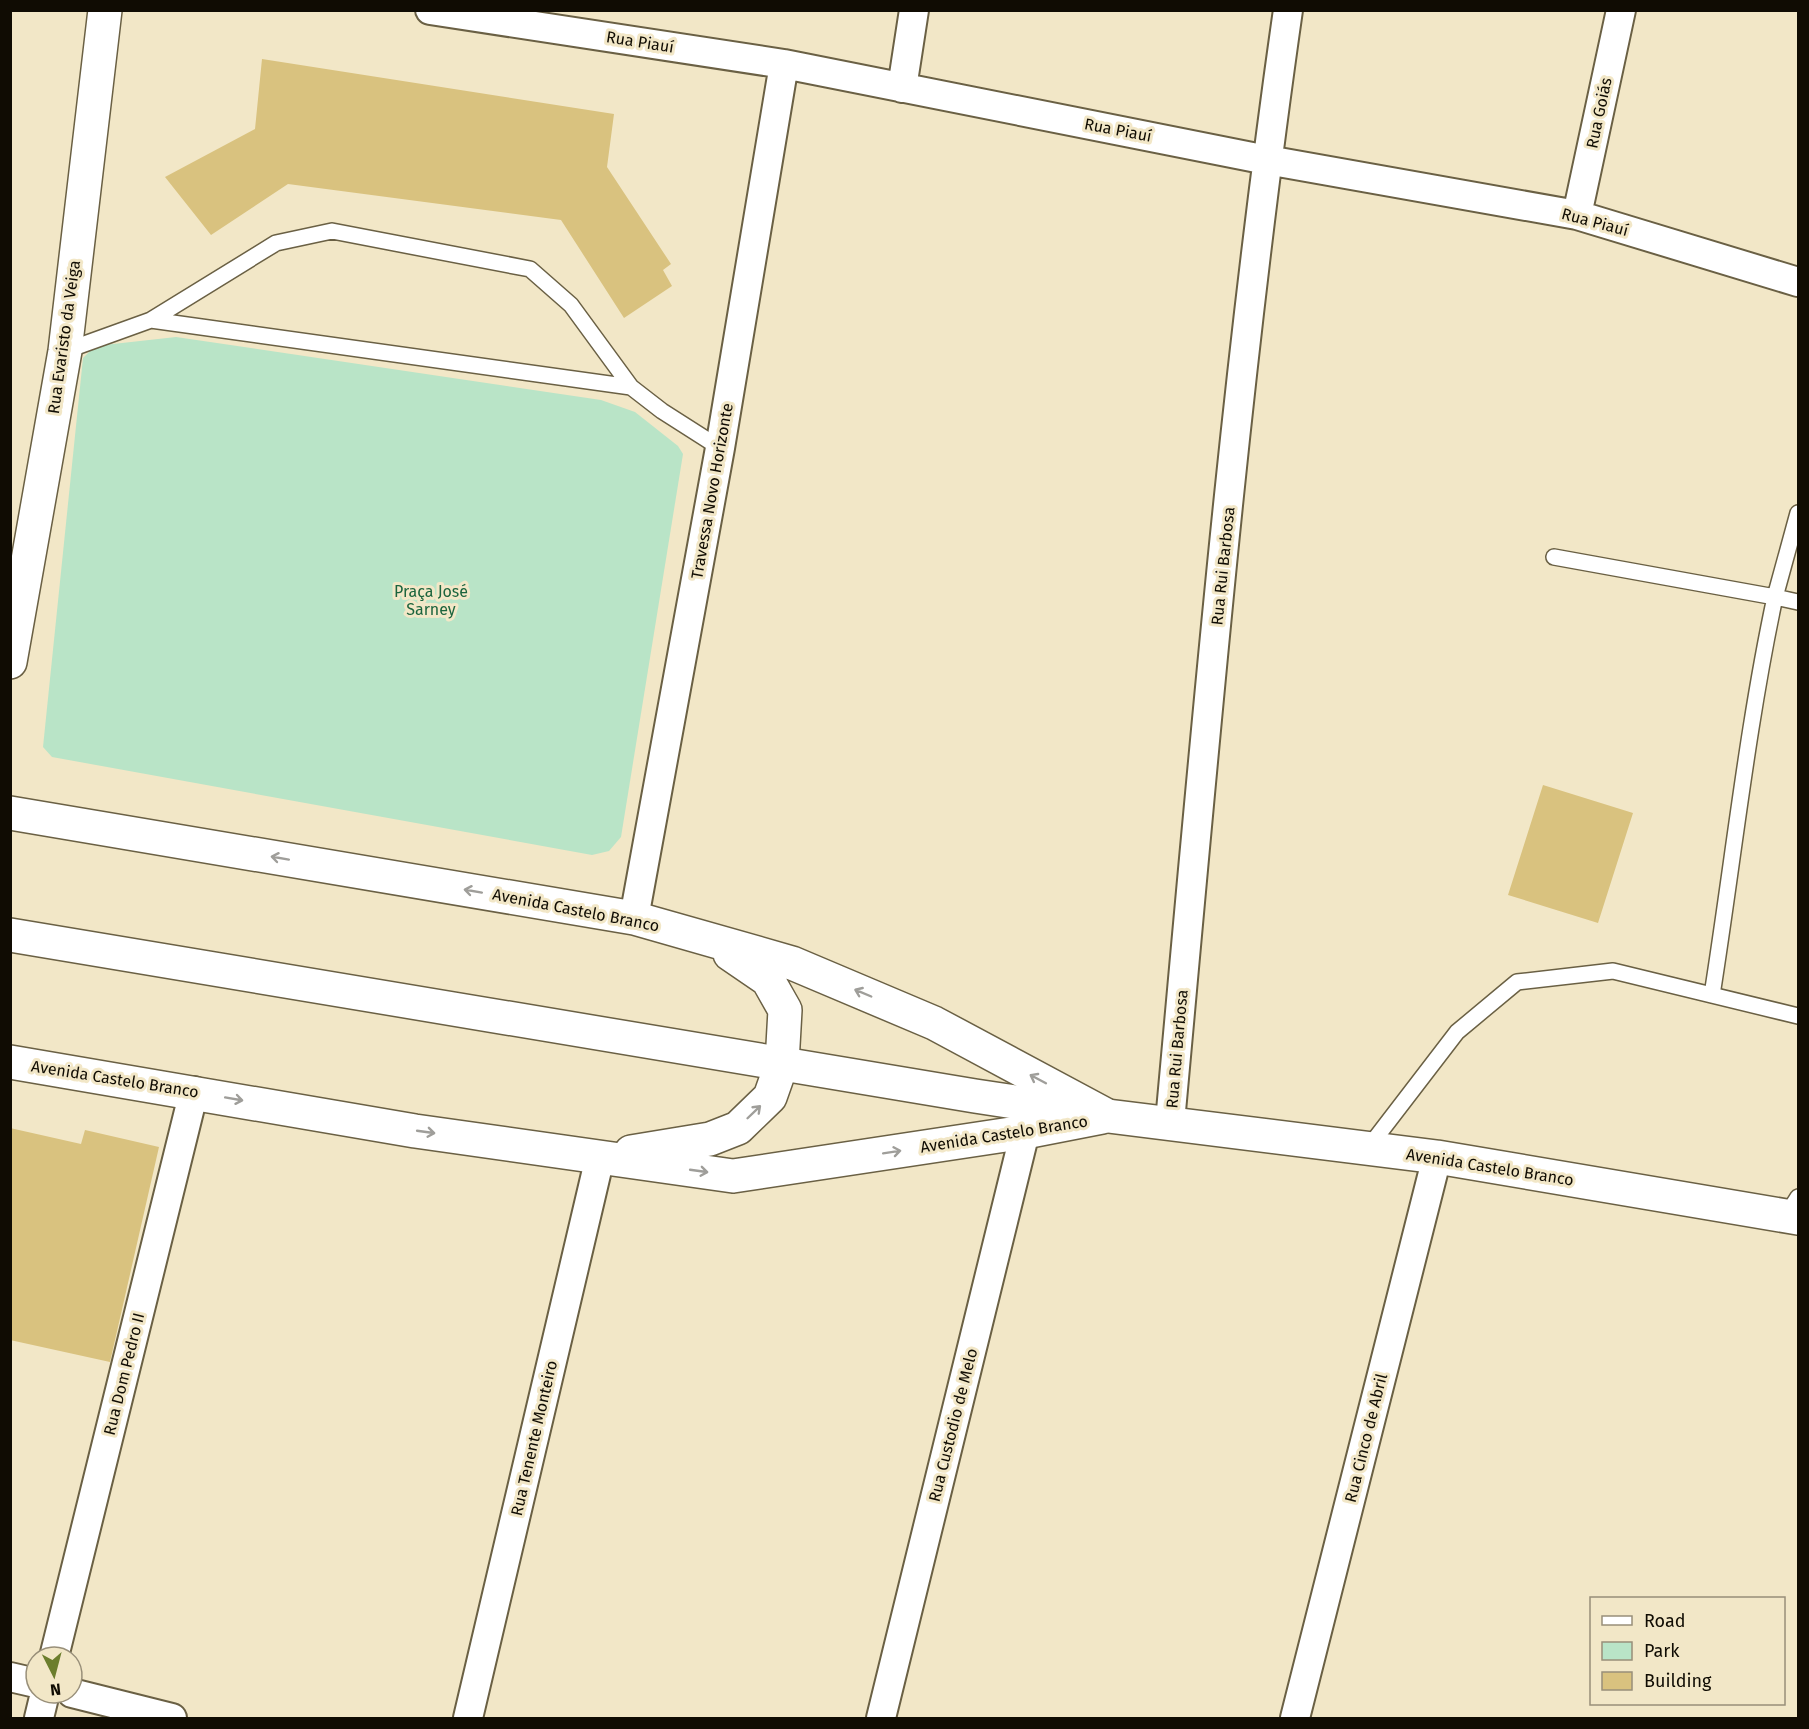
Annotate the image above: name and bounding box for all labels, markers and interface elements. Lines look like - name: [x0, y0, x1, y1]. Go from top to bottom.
- street label: Rua Piauí: [605, 27, 676, 57]
- street label: Rua Goiás: [1582, 76, 1616, 150]
- street label: Rua Piauí: [1083, 114, 1154, 146]
- street label: Rua Piauí: [1560, 204, 1631, 240]
- street label: Rua Evaristo da Veiga: [44, 259, 84, 415]
- street label: Travessa Novo Horizonte: [687, 402, 737, 580]
- street label: Rua Rui Barbosa: [1207, 506, 1239, 626]
- park label: Praça José Sarney: [394, 582, 468, 619]
- one-way arrow: [271, 853, 291, 864]
- one-way arrow: [463, 885, 483, 896]
- street label: Avenida Castelo Branco: [491, 885, 661, 935]
- one-way arrow: [854, 987, 873, 998]
- street label: Rua Rui Barbosa: [1162, 989, 1192, 1109]
- street label: Avenida Castelo Branco: [30, 1056, 200, 1102]
- one-way arrow: [1030, 1073, 1047, 1085]
- one-way arrow: [224, 1093, 243, 1104]
- one-way arrow: [746, 1105, 761, 1120]
- street label: Avenida Castelo Branco: [919, 1111, 1089, 1157]
- one-way arrow: [416, 1127, 436, 1138]
- street label: Avenida Castelo Branco: [1405, 1144, 1575, 1190]
- one-way arrow: [882, 1146, 902, 1157]
- one-way arrow: [689, 1166, 709, 1177]
- street label: Rua Dom Pedro II: [100, 1311, 148, 1437]
- street label: Rua Custodio de Melo: [925, 1346, 981, 1504]
- street label: Rua Tenente Monteiro: [507, 1358, 561, 1518]
- street label: Rua Cinco de Abril: [1341, 1371, 1391, 1504]
- legend: [1590, 1597, 1785, 1705]
- text: Road: [1644, 1610, 1686, 1632]
- text: Park: [1644, 1640, 1680, 1662]
- north arrow: [24, 1645, 84, 1705]
- text: Building: [1644, 1670, 1712, 1692]
- text: N: [49, 1679, 62, 1699]

